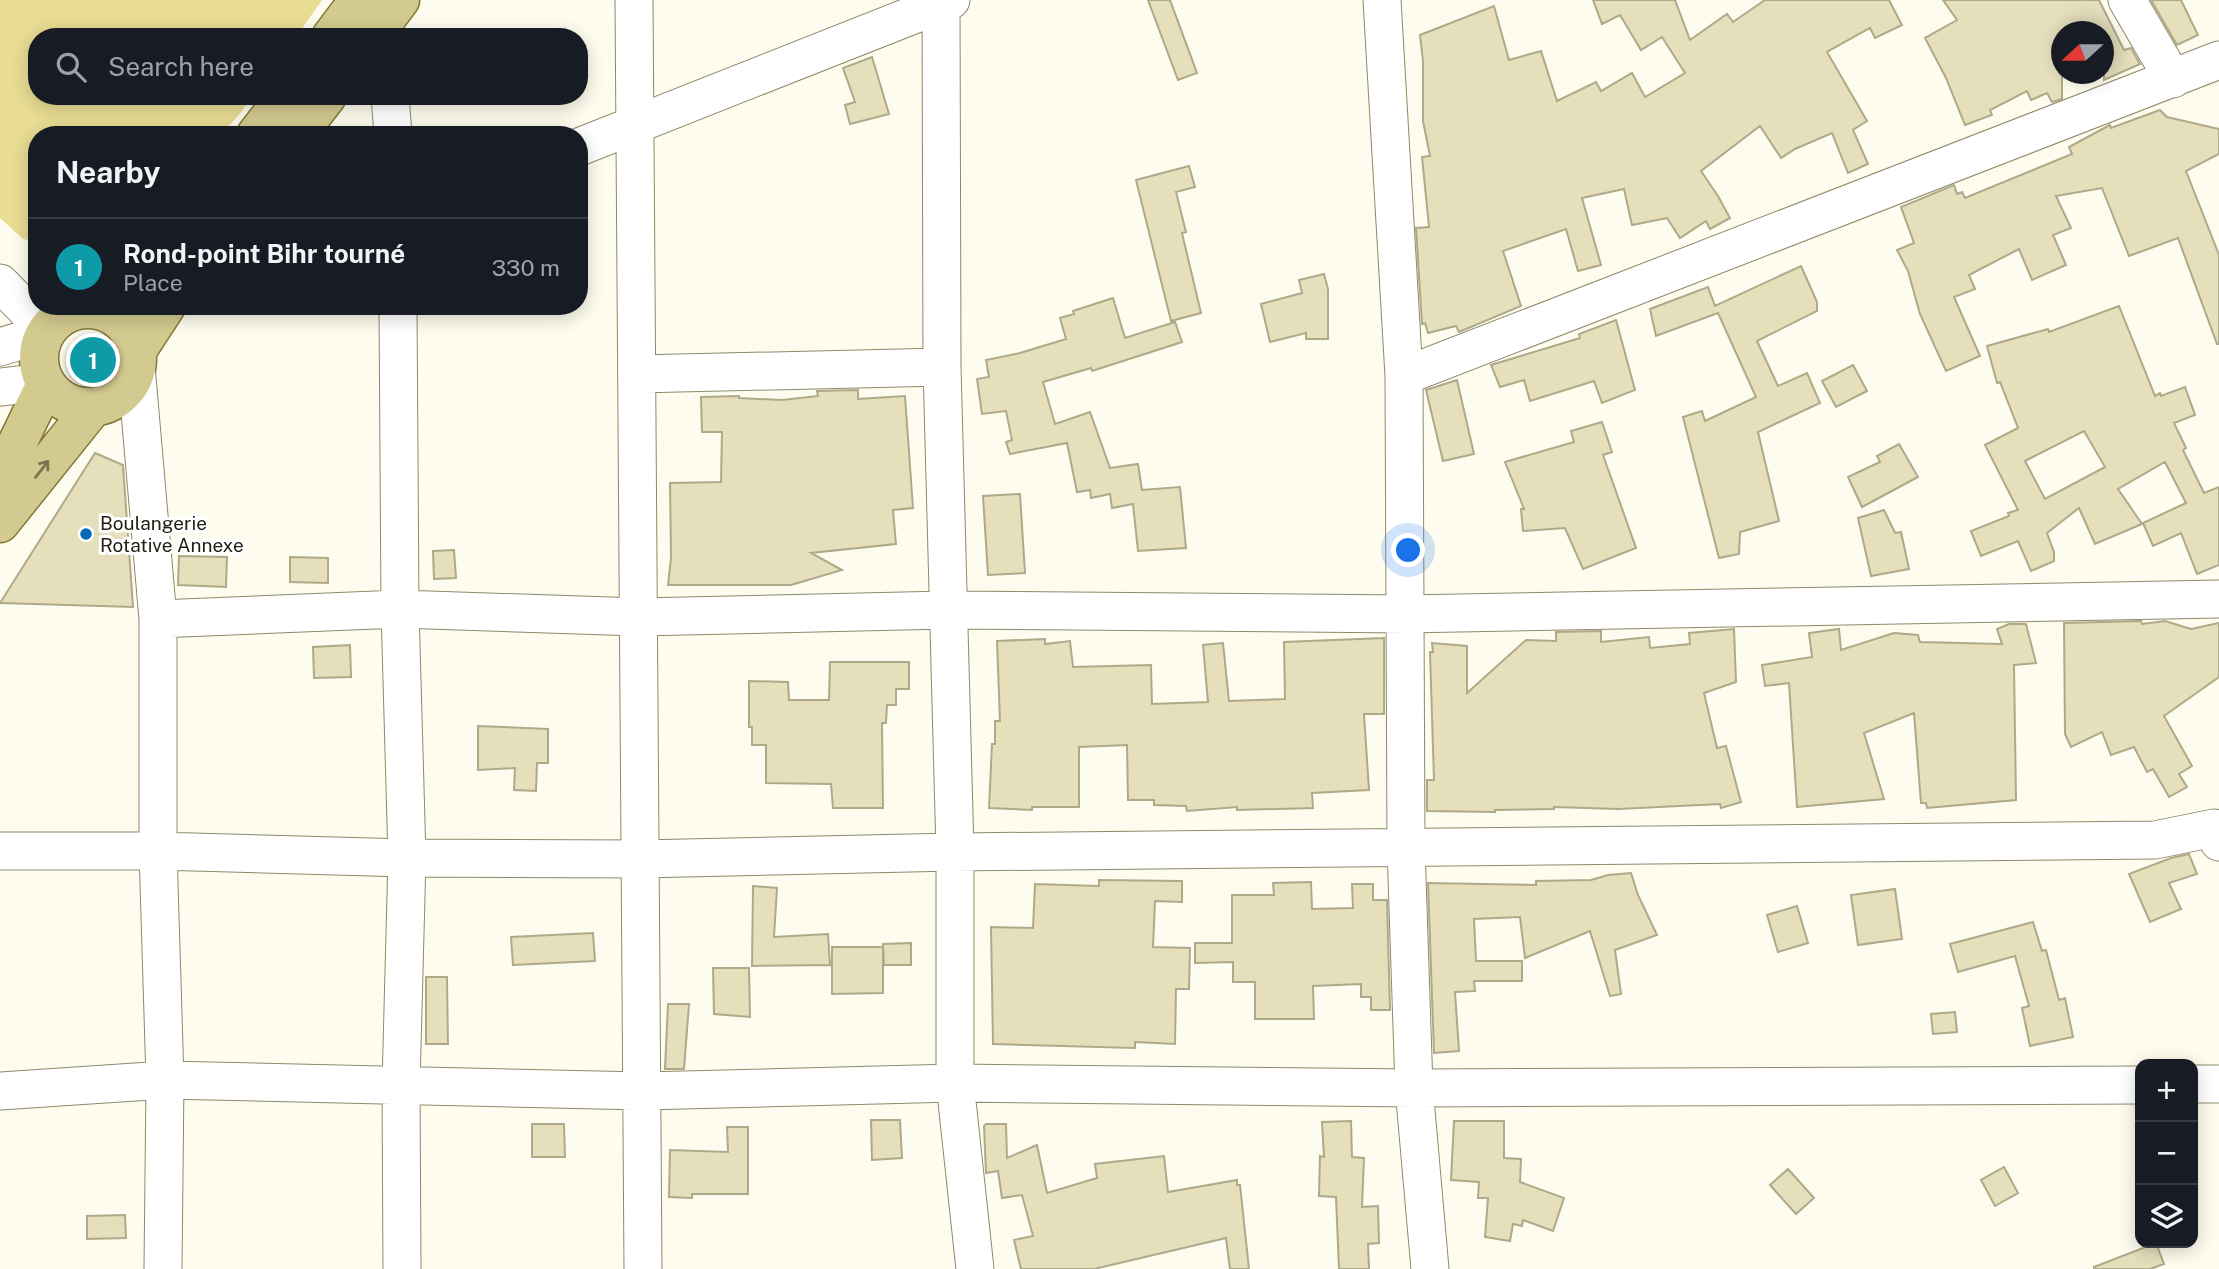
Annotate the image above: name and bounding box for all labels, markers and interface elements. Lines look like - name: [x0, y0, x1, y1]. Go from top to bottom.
- north arrow: [2051, 21, 2114, 84]
- search box: [28, 28, 588, 105]
- icon: search: [52, 48, 90, 86]
- text: Search here: [108, 51, 254, 82]
- text: Nearby: [56, 154, 160, 190]
- text: Rond-point Bihr tourné: [123, 238, 405, 269]
- text: 1: [74, 254, 84, 281]
- text: 330 m: [492, 254, 560, 281]
- text: Place: [123, 269, 183, 296]
- pin: 1: [70, 334, 116, 386]
- one-way arrow: [34, 461, 49, 479]
- place label: Boulangerie Rotative Annexe: [100, 512, 244, 556]
- marker: Boulangerie Rotative Annexe: [78, 526, 94, 542]
- your location: [1391, 533, 1425, 567]
- map controls: [2135, 1059, 2198, 1248]
- button: +: [2135, 1059, 2198, 1122]
- button: −: [2135, 1122, 2198, 1185]
- button: layers: [2135, 1185, 2198, 1248]

